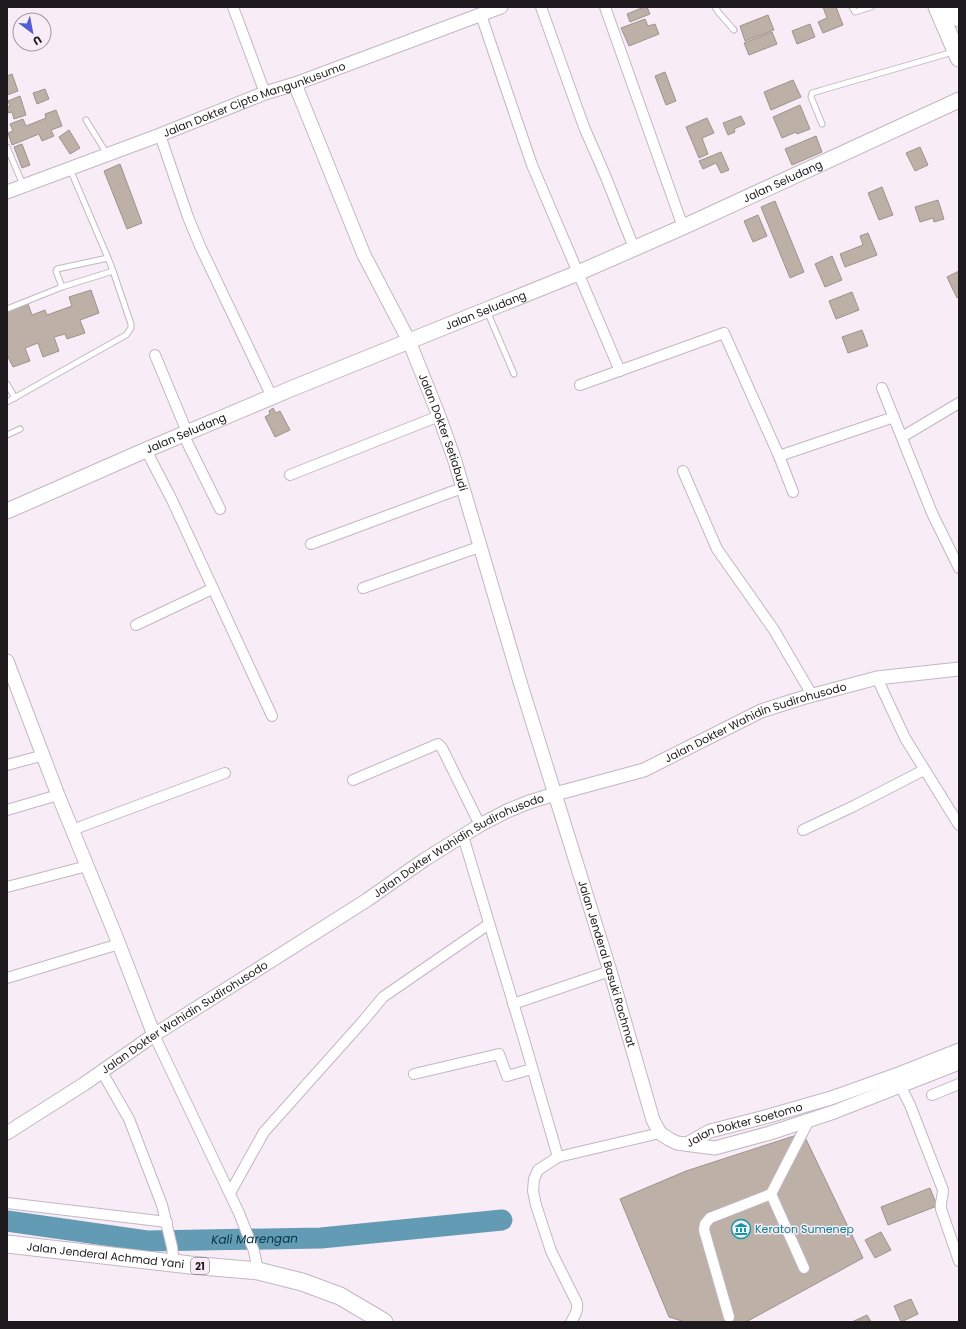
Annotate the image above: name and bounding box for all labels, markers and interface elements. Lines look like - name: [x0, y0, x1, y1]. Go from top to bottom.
- north arrow: [12, 12, 52, 52]
- text: U: [30, 32, 45, 49]
- street label: Jalan Dokter Cipto Mangunkusumo: [161, 58, 348, 141]
- street label: Jalan Seludang: [740, 156, 825, 206]
- street label: Jalan Seludang: [443, 287, 528, 334]
- street label: Jalan Dokter Setiabudi: [415, 371, 472, 493]
- street label: Jalan Seludang: [143, 409, 228, 457]
- street label: Jalan Dokter Wahidin Sudirohusodo: [662, 678, 848, 766]
- street label: Jalan Dokter Wahidin Sudirohusodo: [370, 790, 546, 901]
- street label: Jalan Jenderal Basuki Rachmat: [574, 878, 640, 1049]
- street label: Jalan Dokter Wahidin Sudirohusodo: [98, 957, 271, 1078]
- street label: Jalan Dokter Soetomo: [683, 1099, 804, 1151]
- museum icon: Keraton Sumenep: [730, 1218, 752, 1240]
- place label: Keraton Sumenep: [755, 1221, 854, 1237]
- water label: Kali Marengan: [211, 1229, 298, 1248]
- street label: Jalan Jenderal Achmad Yani: [26, 1238, 185, 1272]
- road number: 21: [191, 1258, 209, 1274]

